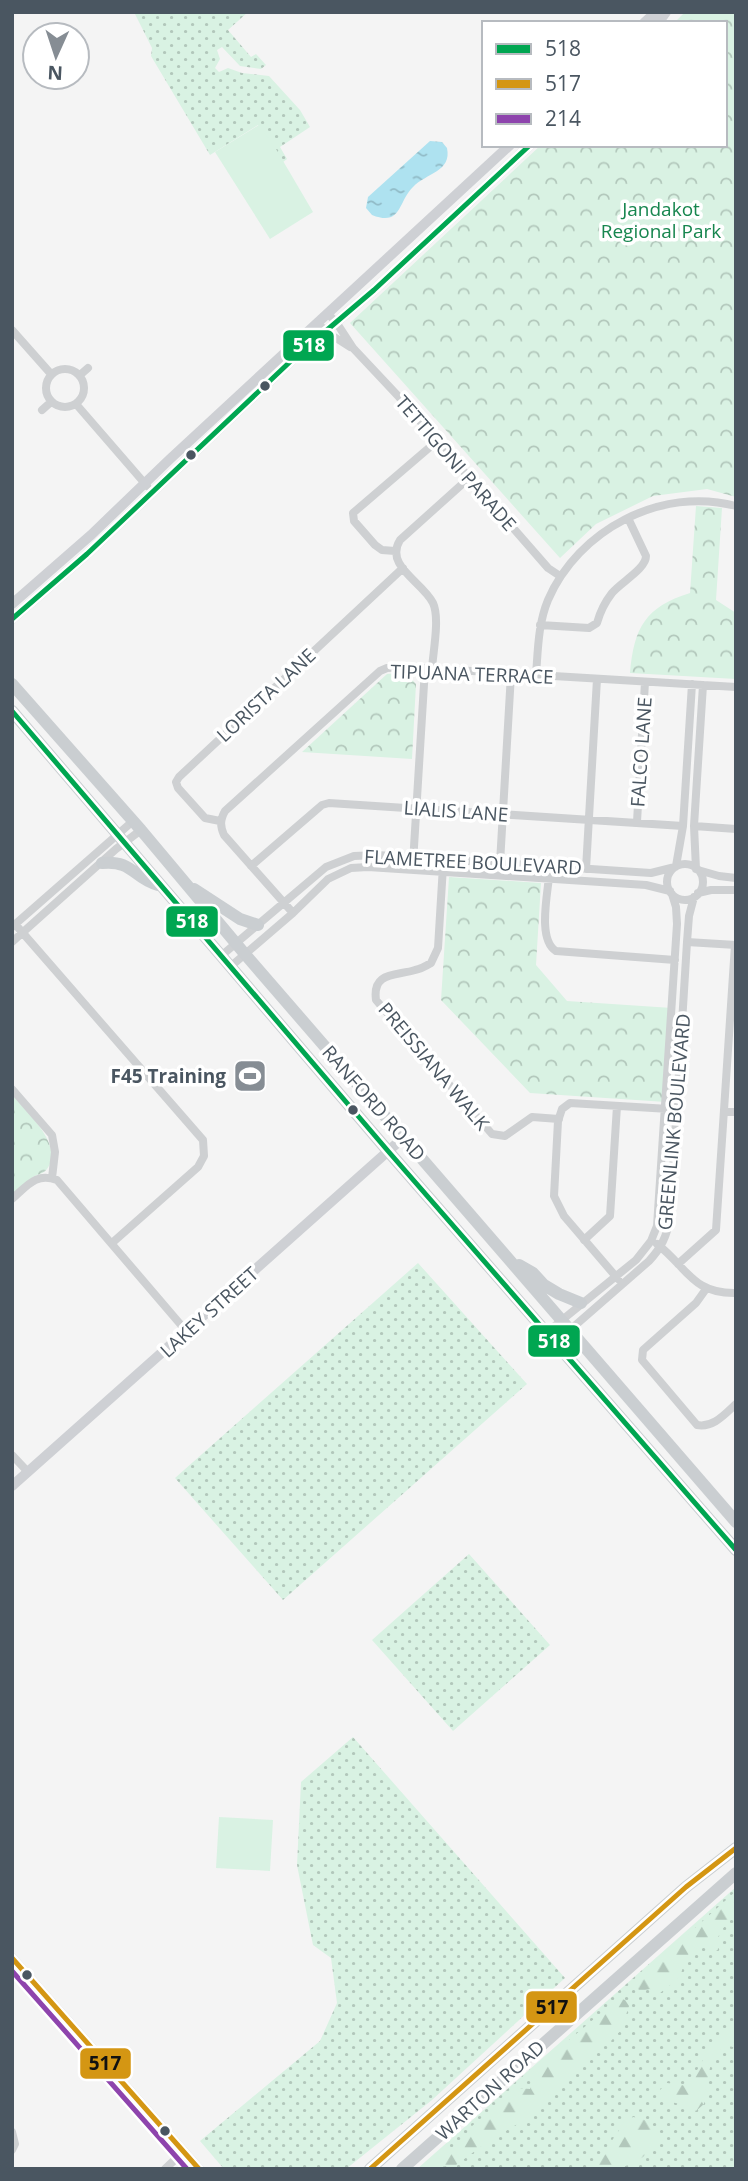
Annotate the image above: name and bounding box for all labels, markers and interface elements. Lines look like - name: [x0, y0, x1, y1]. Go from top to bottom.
- north arrow: [21, 21, 91, 91]
- legend: [482, 21, 727, 147]
- text: 518: [545, 34, 581, 62]
- text: N: [47, 60, 64, 86]
- text: 517: [545, 69, 581, 97]
- text: 214: [545, 104, 581, 132]
- park label: Jandakot Regional Park: [601, 196, 721, 244]
- line badge: 518: [282, 329, 335, 362]
- text: 518: [293, 332, 325, 358]
- unlabelled marker: [258, 379, 272, 393]
- street label: TETTIGONI PARADE: [390, 390, 522, 536]
- unlabelled marker: [184, 448, 198, 462]
- street label: LORISTA LANE: [211, 642, 321, 748]
- street label: TIPUANA TERRACE: [390, 658, 554, 690]
- street label: FALCO LANE: [624, 696, 658, 808]
- street label: LIALIS LANE: [403, 794, 509, 828]
- street label: FLAMETREE BOULEVARD: [364, 843, 582, 881]
- line badge: 518: [165, 905, 219, 938]
- text: 518: [176, 908, 208, 934]
- street label: PREISSIANA WALK: [373, 997, 495, 1136]
- street label: GREENLINK BOULEVARD: [652, 1013, 696, 1231]
- street label: RANFORD ROAD: [316, 1040, 432, 1166]
- sports icon: F45 Training: [231, 1057, 269, 1095]
- place label: F45 Training: [110, 1063, 226, 1089]
- unlabelled marker: [346, 1103, 360, 1117]
- street label: LAKEY STREET: [154, 1261, 264, 1363]
- line badge: 518: [527, 1324, 581, 1358]
- text: 518: [538, 1328, 570, 1354]
- unlabelled marker: [20, 1968, 34, 1982]
- line badge: 517: [525, 1990, 578, 2024]
- text: 517: [536, 1994, 568, 2020]
- street label: WARTON ROAD: [430, 2034, 550, 2146]
- line badge: 517: [79, 2047, 132, 2080]
- text: 517: [89, 2050, 121, 2076]
- unlabelled marker: [158, 2124, 172, 2138]

